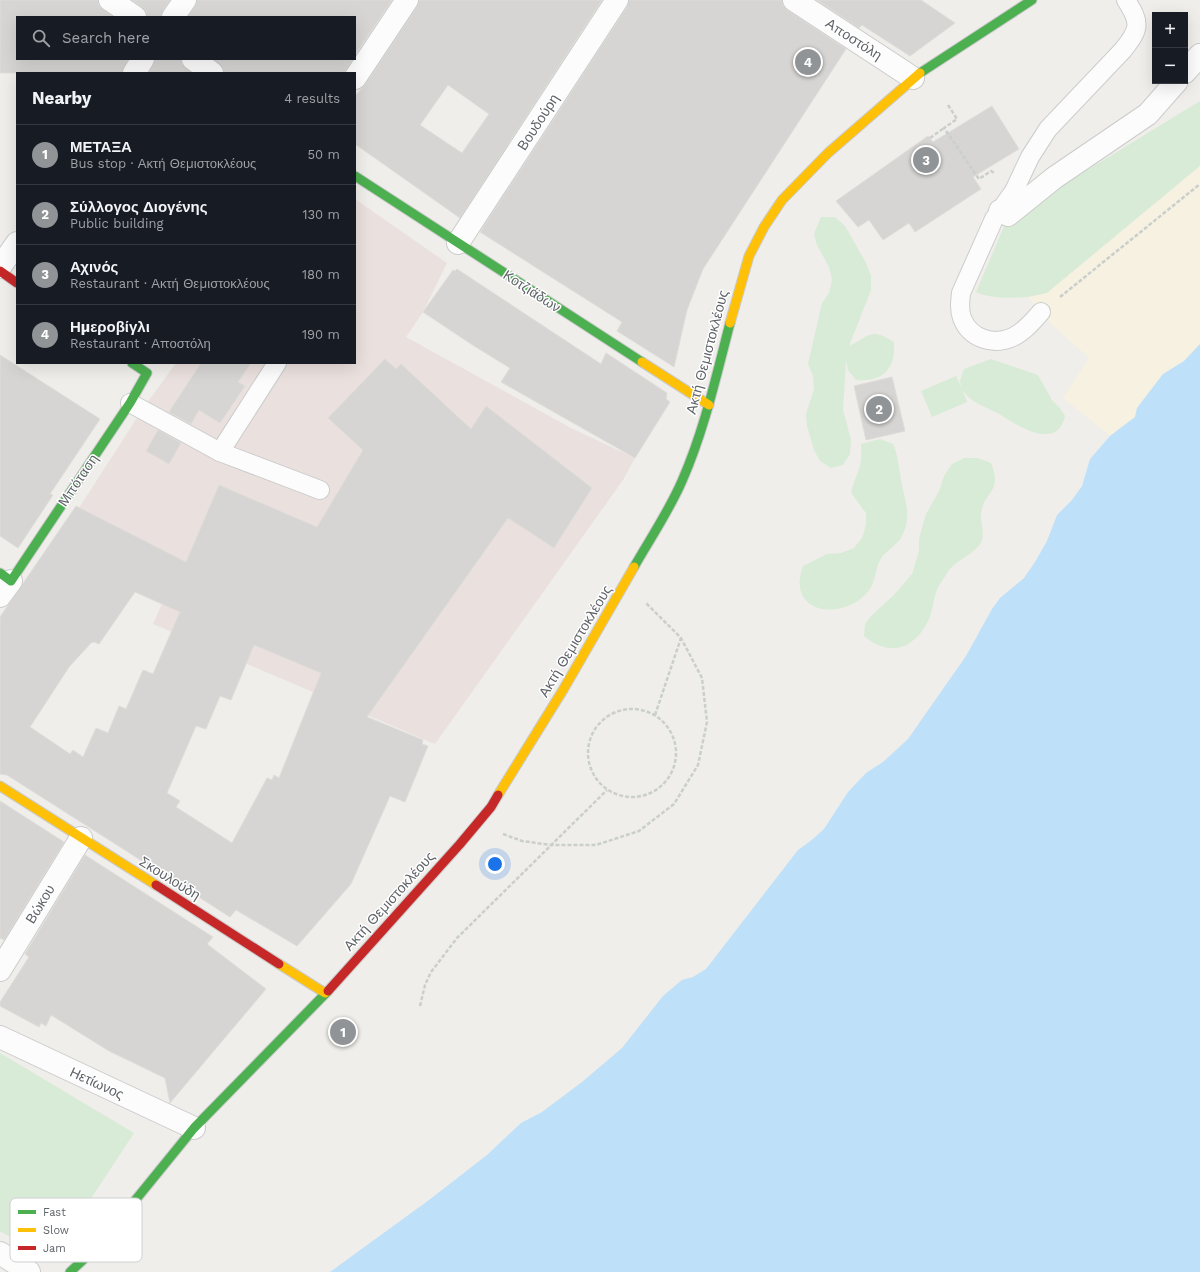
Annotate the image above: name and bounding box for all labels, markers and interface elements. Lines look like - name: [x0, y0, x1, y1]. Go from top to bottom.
- map controls: [1152, 12, 1188, 84]
- button: +: [1152, 12, 1188, 48]
- street label: Αποστόλη: [823, 15, 885, 63]
- search box: [16, 16, 356, 60]
- icon: search: [30, 27, 52, 49]
- text: Search here: [62, 29, 150, 47]
- pin: 4: [795, 47, 821, 77]
- button: −: [1152, 48, 1188, 84]
- text: Nearby: [32, 88, 91, 108]
- text: 4 results: [284, 91, 340, 106]
- street label: Βουδούρη: [514, 91, 562, 153]
- text: ΜΕΤΑΞΑ: [70, 138, 132, 156]
- pin: 3: [913, 145, 939, 175]
- text: 1: [42, 147, 48, 162]
- text: 50 m: [308, 147, 340, 162]
- text: Bus stop · Ακτή Θεμιστοκλέους: [70, 156, 256, 171]
- text: Σύλλογος Διογένης: [70, 198, 208, 216]
- text: 2: [41, 207, 49, 222]
- text: 130 m: [302, 207, 340, 222]
- text: Public building: [70, 216, 163, 231]
- text: Αχινός: [70, 258, 118, 276]
- text: 3: [41, 267, 49, 282]
- text: 180 m: [302, 267, 340, 282]
- street label: Κοτζιάδων: [500, 267, 564, 315]
- text: Restaurant · Ακτή Θεμιστοκλέους: [70, 276, 270, 291]
- street label: Ακτή Θεμιστοκλέους: [683, 288, 731, 416]
- text: Ημεροβίγλι: [70, 318, 150, 336]
- text: 4: [41, 327, 49, 342]
- text: 190 m: [302, 327, 340, 342]
- text: Restaurant · Αποστόλη: [70, 336, 211, 351]
- pin: 2: [866, 394, 892, 424]
- street label: Μπόταση: [55, 451, 101, 509]
- street label: Ακτή Θεμιστοκλέους: [535, 582, 615, 700]
- street label: Ακτή Θεμιστοκλέους: [340, 848, 438, 954]
- street label: Σκουλούδη: [137, 853, 203, 903]
- your location: [485, 854, 505, 874]
- street label: Βώκου: [22, 882, 58, 926]
- pin: 1: [330, 1017, 356, 1047]
- street label: Ηετίωνος: [68, 1064, 127, 1102]
- legend: [10, 1198, 142, 1262]
- text: Fast: [43, 1206, 66, 1219]
- text: Slow: [43, 1224, 69, 1237]
- text: Jam: [43, 1242, 66, 1255]

